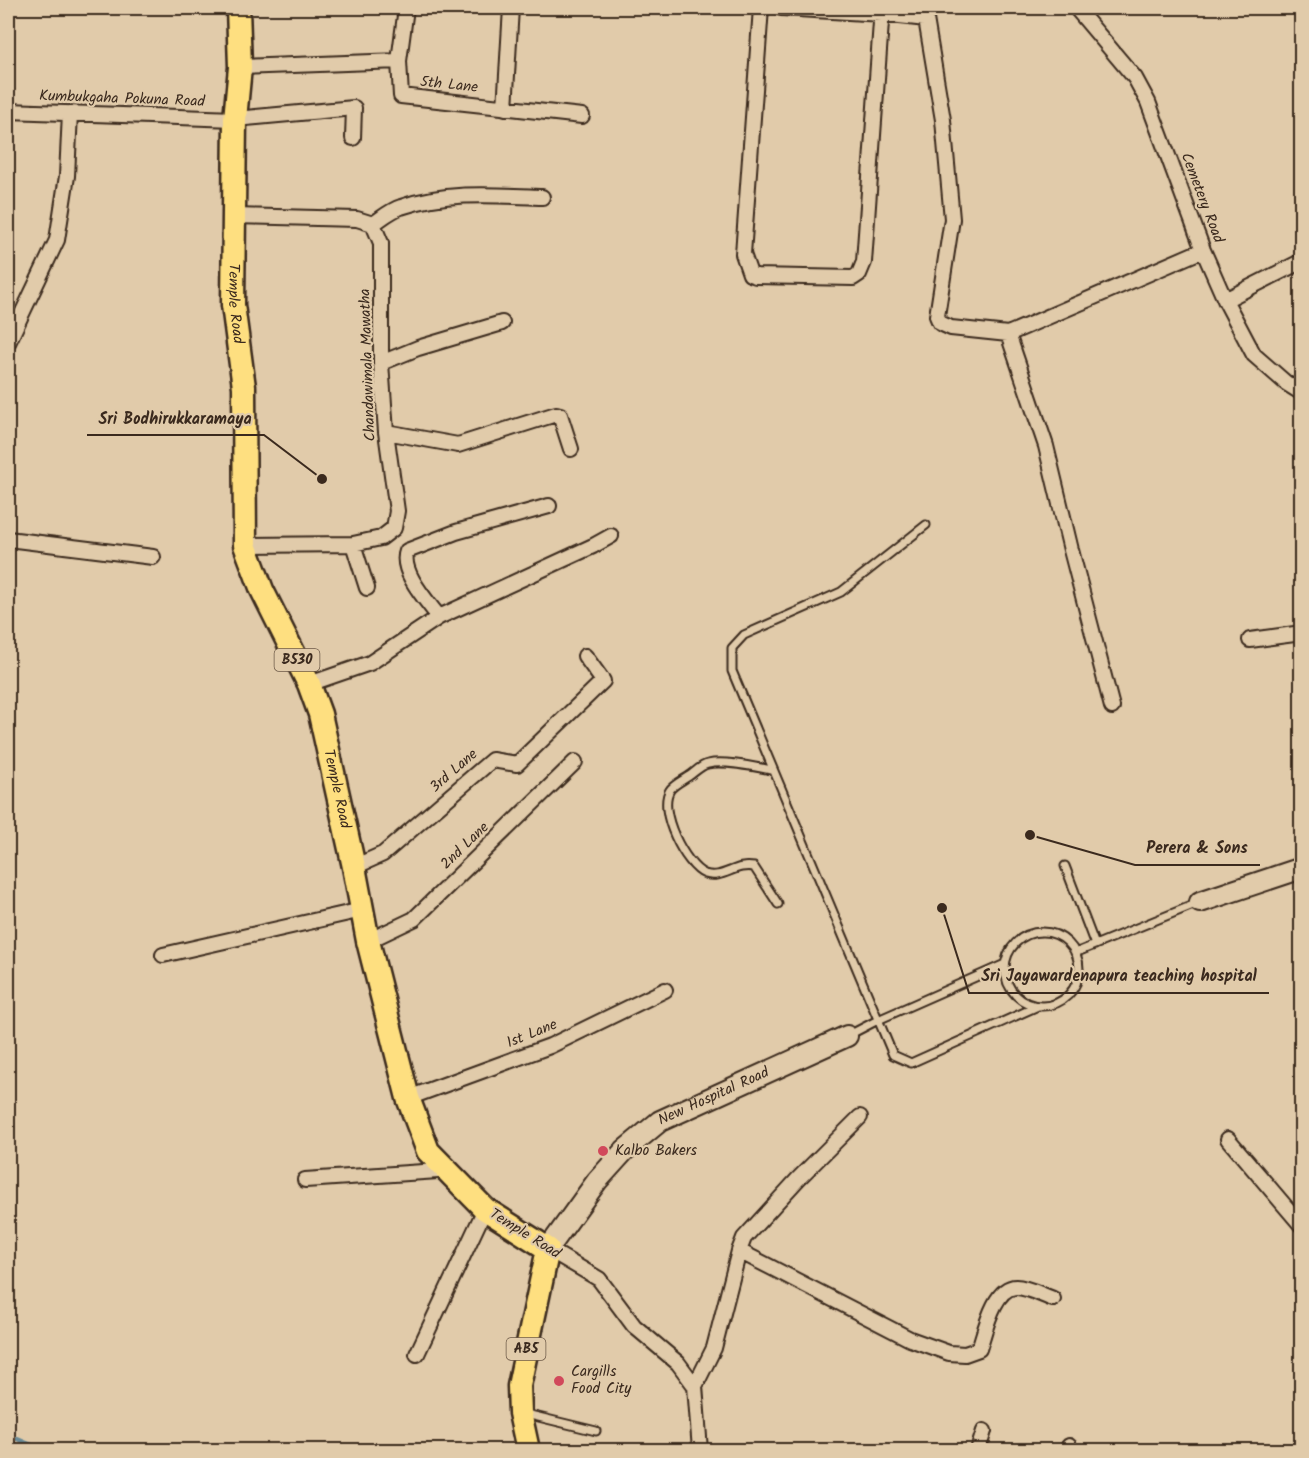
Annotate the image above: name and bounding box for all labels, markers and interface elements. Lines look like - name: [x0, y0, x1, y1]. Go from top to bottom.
- street label: 5th Lane: [419, 70, 479, 100]
- street label: Kumbukgaha Pokuna Road: [39, 84, 206, 114]
- street label: Cemetery Road: [1174, 149, 1230, 247]
- street label: Temple Road: [221, 263, 250, 346]
- street label: Chandawimala Mawatha: [353, 288, 383, 442]
- callout: Sri Bodhirukkaramaya: [87, 401, 264, 435]
- text: Sri Bodhirukkaramaya: [98, 407, 252, 432]
- road number: B530: [274, 649, 320, 671]
- street label: 3rd Lane: [425, 743, 484, 799]
- street label: Temple Road: [316, 747, 357, 831]
- street label: 2nd Lane: [435, 816, 495, 876]
- callout: Perera & Sons: [1135, 831, 1260, 865]
- text: Perera & Sons: [1146, 836, 1248, 861]
- callout: Sri Jayawardenapura teaching hospital: [969, 959, 1269, 993]
- text: Sri Jayawardenapura teaching hospital: [981, 964, 1258, 989]
- street label: 1st Lane: [503, 1013, 561, 1055]
- street label: New Hospital Road: [654, 1061, 774, 1132]
- place label: Kalbo Bakers: [615, 1139, 698, 1163]
- marker: Kalbo Bakers: [596, 1144, 610, 1158]
- street label: Temple Road: [485, 1203, 566, 1266]
- road number: AB5: [506, 1338, 546, 1360]
- place label: Cargills Food City: [571, 1360, 632, 1401]
- marker: Cargills Food City: [552, 1374, 566, 1388]

